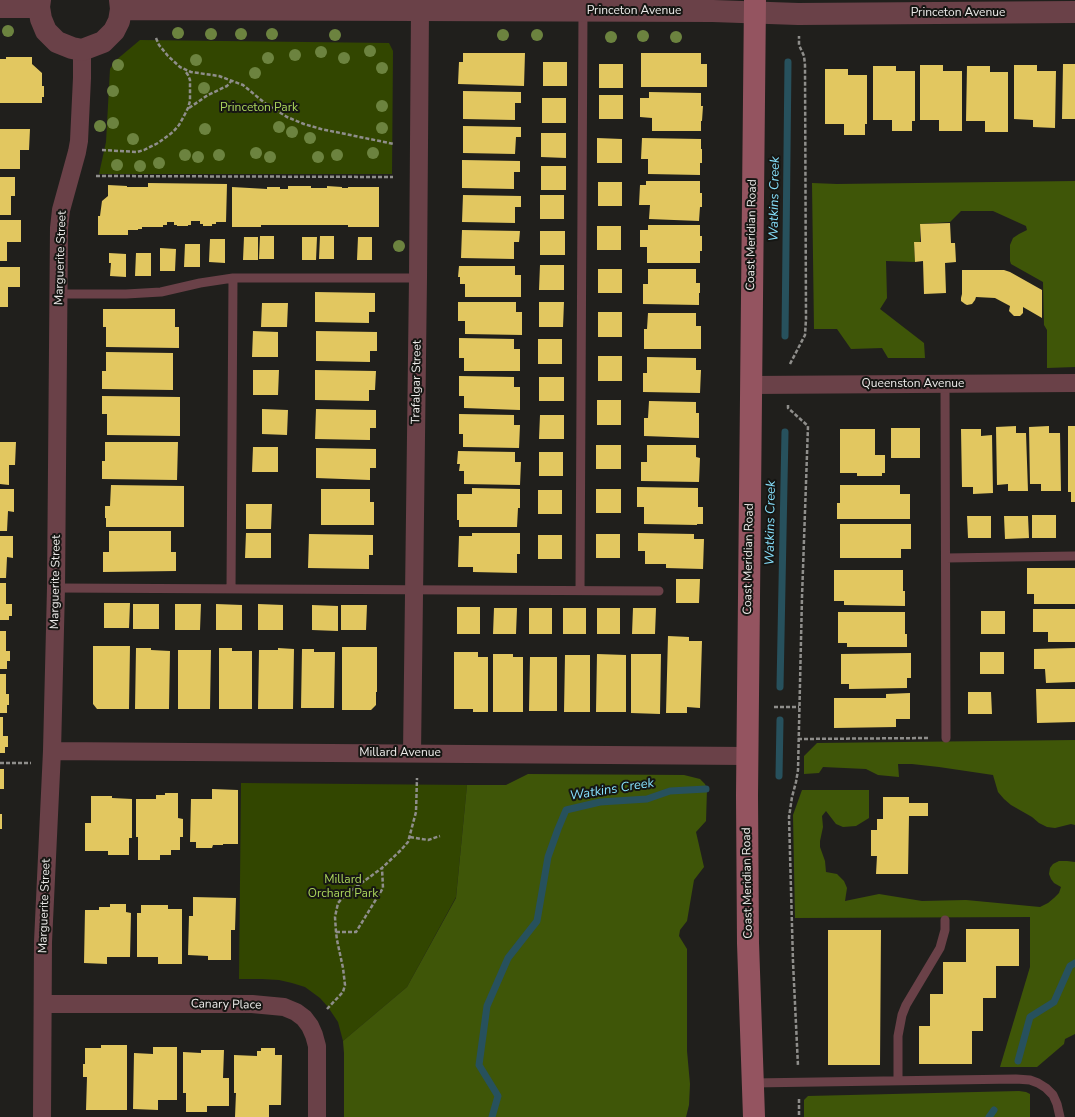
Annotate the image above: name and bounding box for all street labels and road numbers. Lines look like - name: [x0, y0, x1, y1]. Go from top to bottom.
- street label: Princeton Avenue: [587, 4, 681, 18]
- street label: Princeton Avenue: [911, 6, 1005, 20]
- street label: Coast Meridian Road: [744, 179, 760, 291]
- street label: Marguerite Street: [52, 211, 70, 305]
- street label: Trafalgar Street: [409, 340, 425, 424]
- street label: Queenston Avenue: [862, 377, 964, 391]
- street label: Coast Meridian Road: [741, 503, 757, 615]
- street label: Marguerite Street: [48, 535, 64, 629]
- street label: Millard Avenue: [359, 746, 441, 760]
- street label: Coast Meridian Road: [740, 827, 756, 939]
- street label: Marguerite Street: [36, 859, 54, 953]
- street label: Canary Place: [191, 997, 261, 1013]

